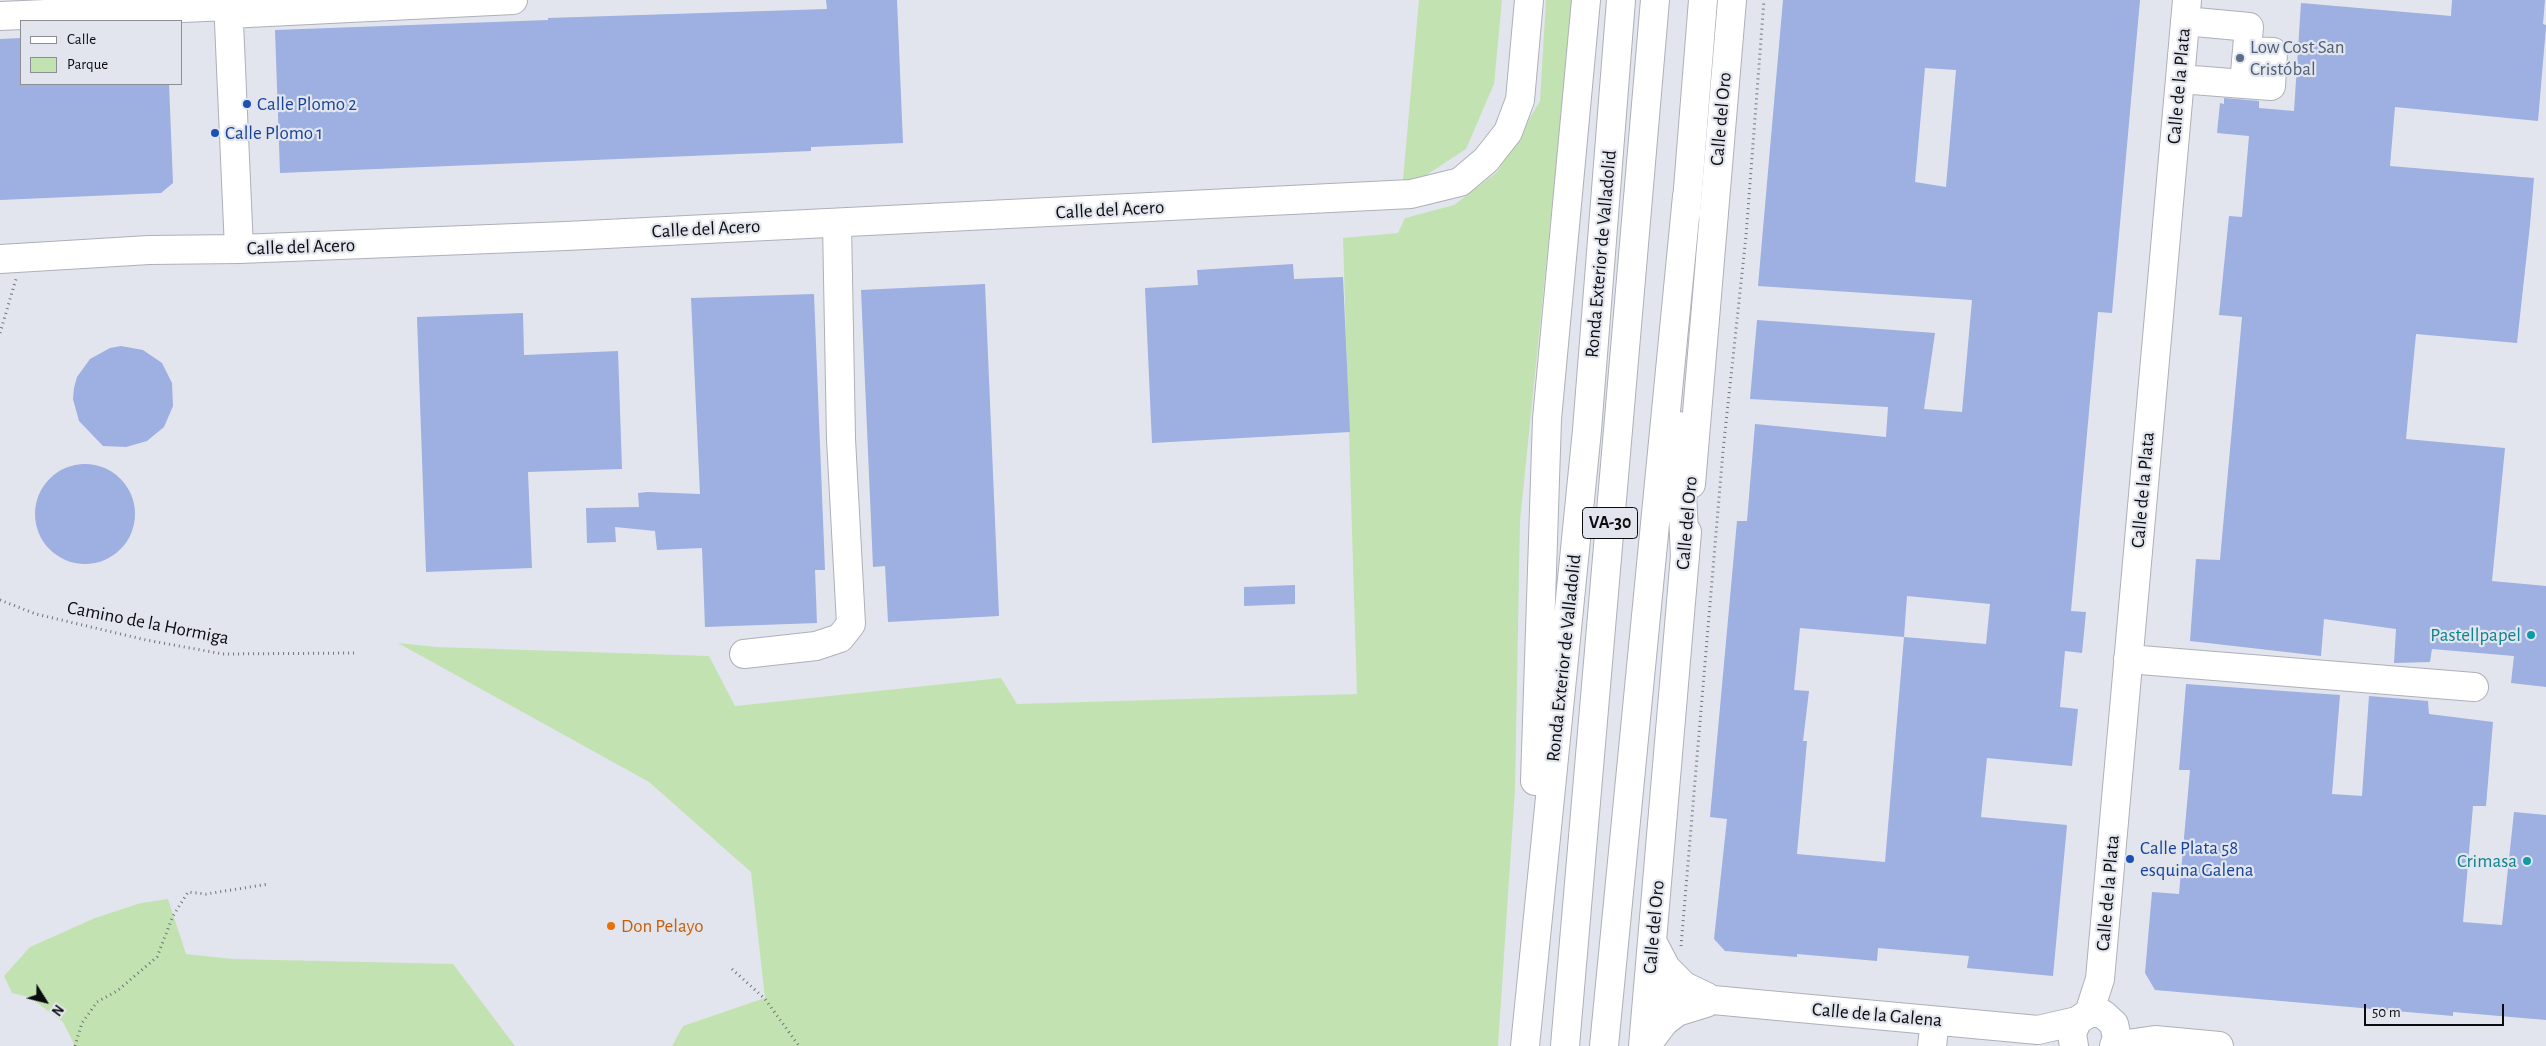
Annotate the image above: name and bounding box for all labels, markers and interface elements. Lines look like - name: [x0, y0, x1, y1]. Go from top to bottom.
- legend: [20, 20, 182, 85]
- street label: Calle de la Plata: [2163, 27, 2195, 145]
- text: Calle: [67, 32, 96, 47]
- place label: Low Cost San Cristóbal: [2250, 36, 2345, 80]
- marker: Low Cost San Cristóbal: [2234, 52, 2246, 64]
- text: Parque: [67, 57, 108, 72]
- street label: Calle del Oro: [1706, 71, 1736, 167]
- place label: Calle Plomo 2: [257, 93, 357, 115]
- marker: Calle Plomo 2: [241, 98, 253, 110]
- place label: Calle Plomo 1: [225, 122, 323, 144]
- marker: Calle Plomo 1: [209, 127, 221, 139]
- street label: Ronda Exterior de Valladolid: [1581, 149, 1621, 359]
- street label: Calle del Acero: [1055, 196, 1165, 224]
- street label: Calle del Acero: [651, 215, 761, 243]
- street label: Calle del Acero: [246, 234, 356, 260]
- street label: Calle de la Plata: [2127, 431, 2159, 549]
- street label: Calle del Oro: [1672, 475, 1702, 571]
- road number: VA-30: [1582, 508, 1638, 538]
- street label: Ronda Exterior de Valladolid: [1542, 553, 1586, 763]
- street label: Camino de la Hormiga: [65, 596, 231, 650]
- place label: Pastellpapel: [2430, 624, 2521, 646]
- marker: Pastellpapel: [2525, 629, 2537, 641]
- street label: Calle de la Plata: [2092, 834, 2124, 952]
- place label: Calle Plata 58 esquina Galena: [2140, 837, 2254, 881]
- place label: Crimasa: [2457, 850, 2517, 872]
- marker: Calle Plata 58 esquina Galena: [2124, 853, 2136, 865]
- marker: Crimasa: [2521, 855, 2533, 867]
- street label: Calle del Oro: [1639, 879, 1669, 975]
- place label: Don Pelayo: [621, 915, 704, 937]
- marker: Don Pelayo: [605, 920, 617, 932]
- north arrow: [20, 976, 70, 1026]
- scale bar: [2366, 994, 2506, 1026]
- street label: Calle de la Galena: [1811, 998, 1943, 1032]
- text: N: [49, 1002, 66, 1018]
- text: 50 m: [2372, 1005, 2401, 1020]

